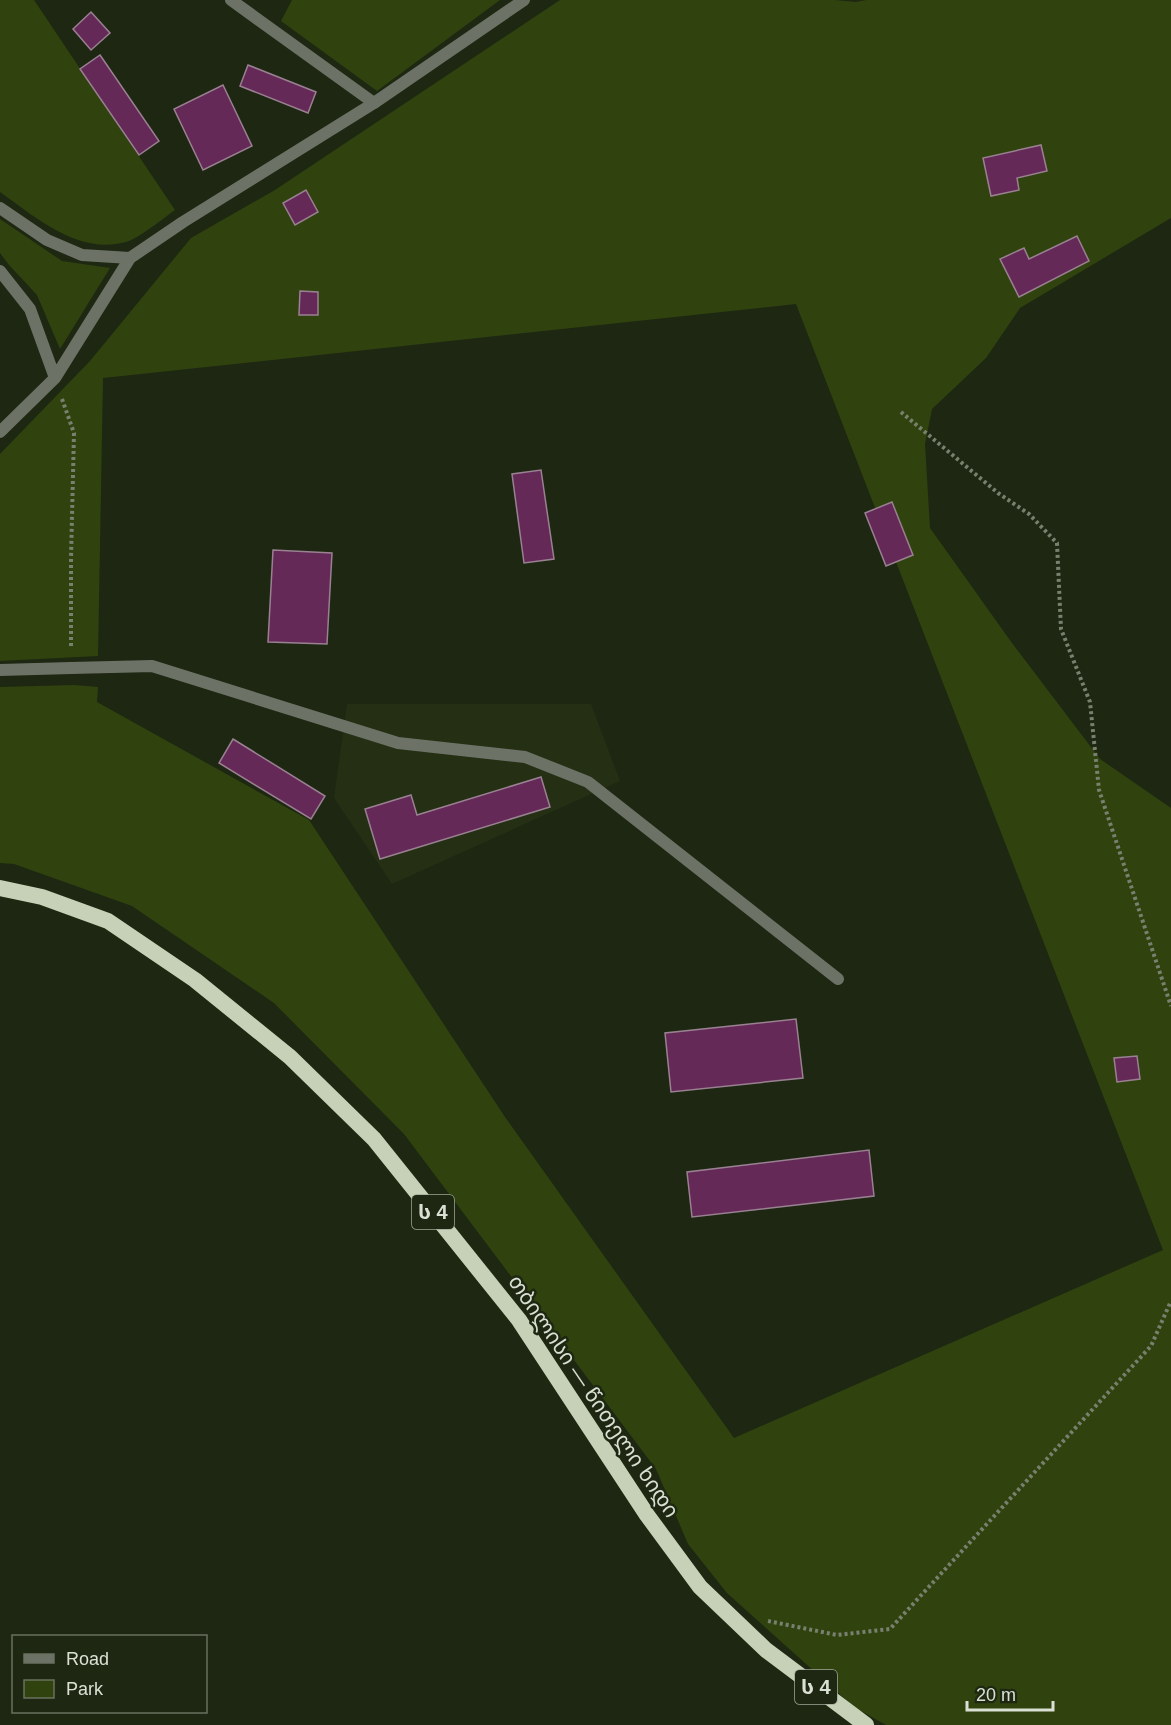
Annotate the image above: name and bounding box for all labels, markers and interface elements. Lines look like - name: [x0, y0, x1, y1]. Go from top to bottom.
- road number: ს 4: [412, 1195, 454, 1229]
- street label: თბილისი — წითელი ხიდი: [503, 1271, 684, 1523]
- legend: [12, 1635, 207, 1713]
- text: Road: [66, 1649, 109, 1669]
- road number: ს 4: [795, 1670, 837, 1704]
- scale bar: [967, 1674, 1052, 1712]
- text: Park: [66, 1679, 104, 1699]
- text: 20 m: [976, 1685, 1016, 1705]

